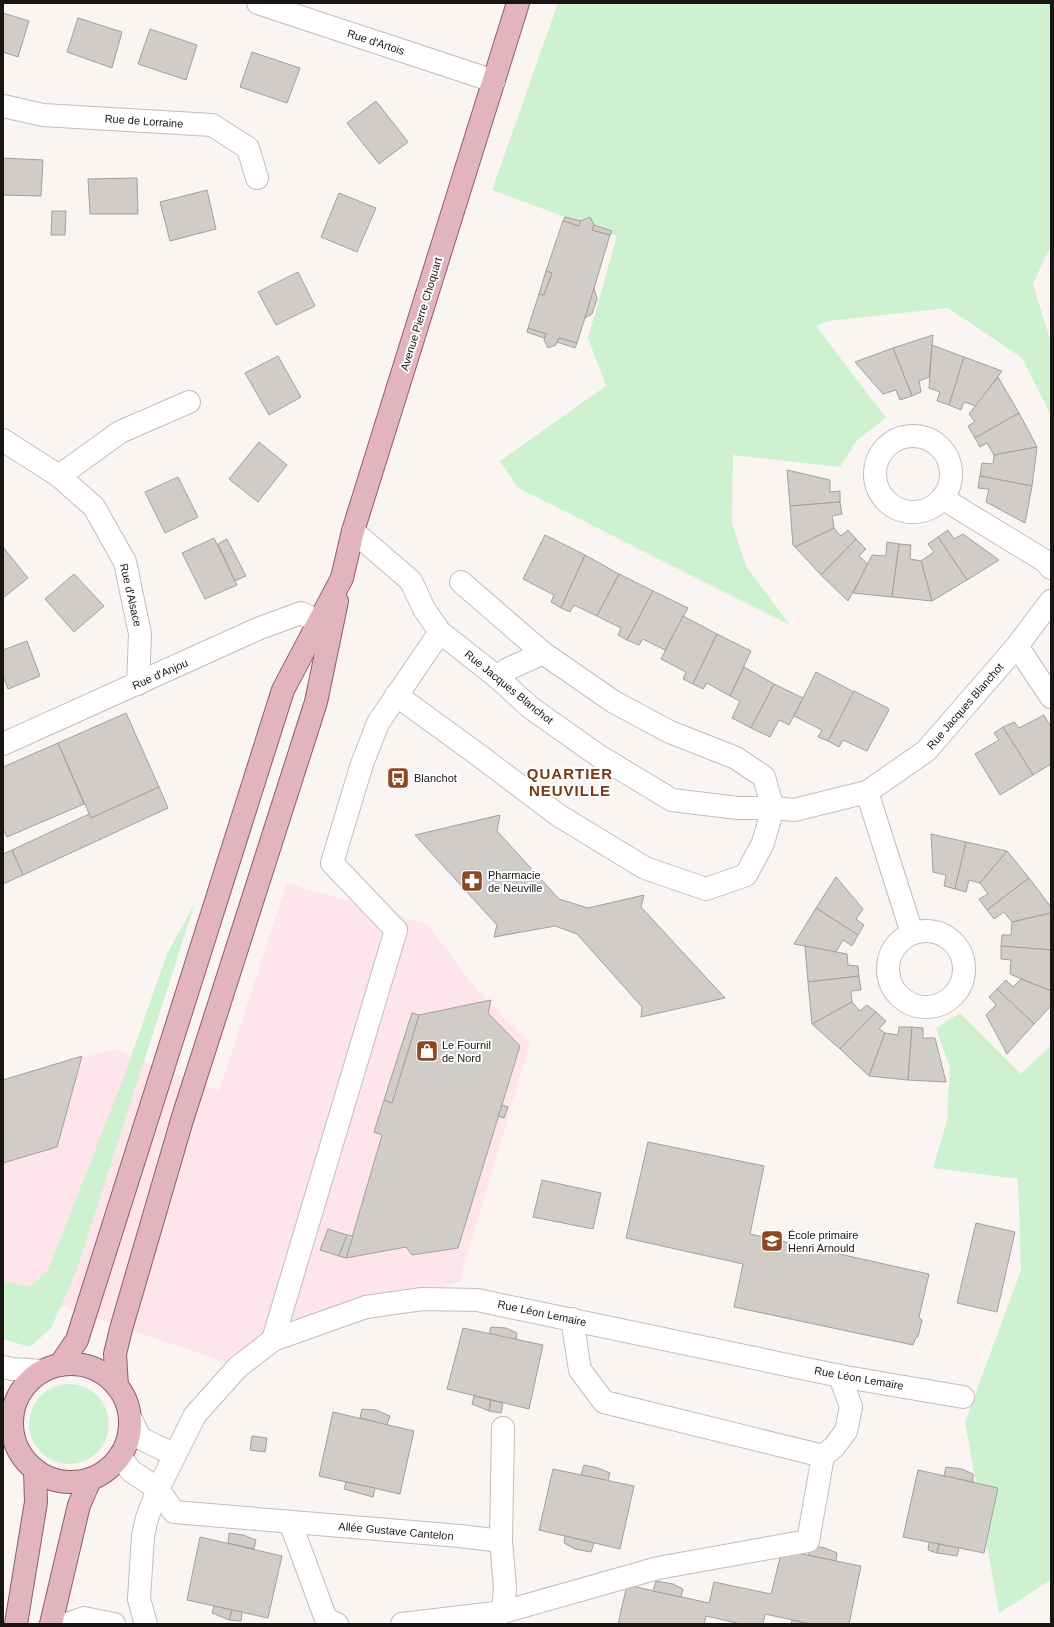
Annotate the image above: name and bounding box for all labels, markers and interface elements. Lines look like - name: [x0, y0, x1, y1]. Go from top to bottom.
- street label: Rue d'Artois: [346, 27, 407, 57]
- street label: Rue de Lorraine: [104, 112, 184, 130]
- street label: Avenue Pierre Choquart: [398, 256, 444, 372]
- street label: Rue d'Alsace: [118, 562, 144, 628]
- street label: Rue Jacques Blanchot: [462, 648, 556, 726]
- street label: Rue d'Anjou: [130, 656, 190, 692]
- street label: Rue Jacques Blanchot: [924, 661, 1006, 751]
- bus stop icon: Blanchot: [385, 765, 411, 791]
- district label: QUARTIER NEUVILLE: [527, 765, 613, 799]
- place label: Blanchot: [414, 772, 457, 784]
- pharmacy icon: Pharmacie de Neuville: [459, 868, 485, 894]
- place label: Pharmacie de Neuville: [488, 869, 542, 894]
- shop icon: Le Fournil de Nord: [414, 1038, 440, 1064]
- place label: Le Fournil de Nord: [442, 1039, 491, 1064]
- school or university icon: École primaire Henri Arnould: [759, 1228, 785, 1254]
- place label: École primaire Henri Arnould: [788, 1229, 858, 1254]
- street label: Rue Léon Lemaire: [496, 1298, 588, 1328]
- street label: Rue Léon Lemaire: [813, 1364, 905, 1392]
- street label: Allée Gustave Cantelon: [338, 1520, 454, 1542]

